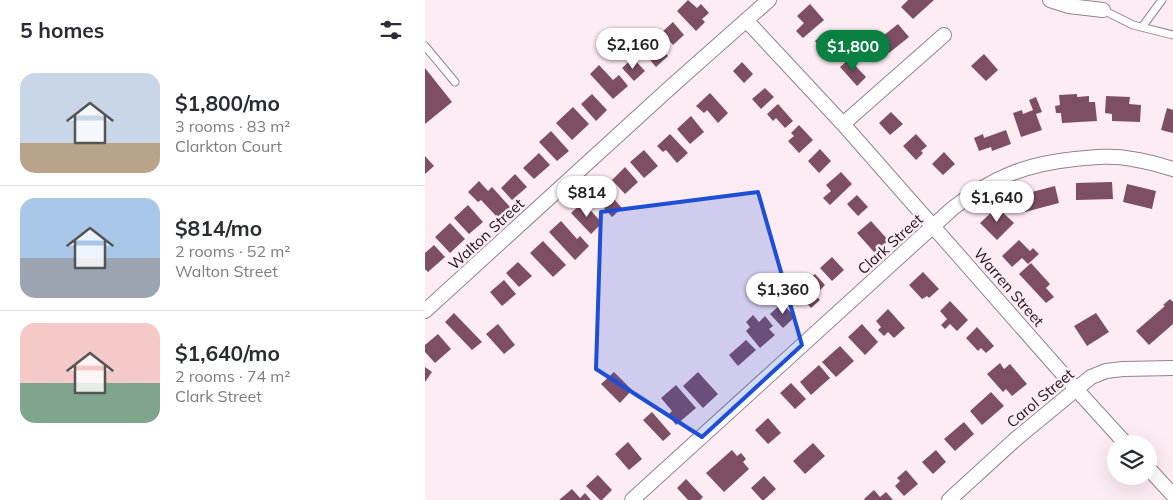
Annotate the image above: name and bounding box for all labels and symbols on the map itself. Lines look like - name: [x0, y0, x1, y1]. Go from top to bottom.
- pin: $2,160: [592, 28, 674, 70]
- pin: $1,800: [812, 30, 894, 72]
- pin: $814: [557, 176, 617, 218]
- pin: $1,640: [956, 180, 1038, 223]
- street label: Walton Street: [444, 194, 528, 274]
- street label: Clark Street: [853, 210, 927, 278]
- street label: Warren Street: [970, 244, 1048, 330]
- pin: $1,360: [742, 272, 824, 315]
- street label: Carol Street: [1003, 364, 1077, 432]

